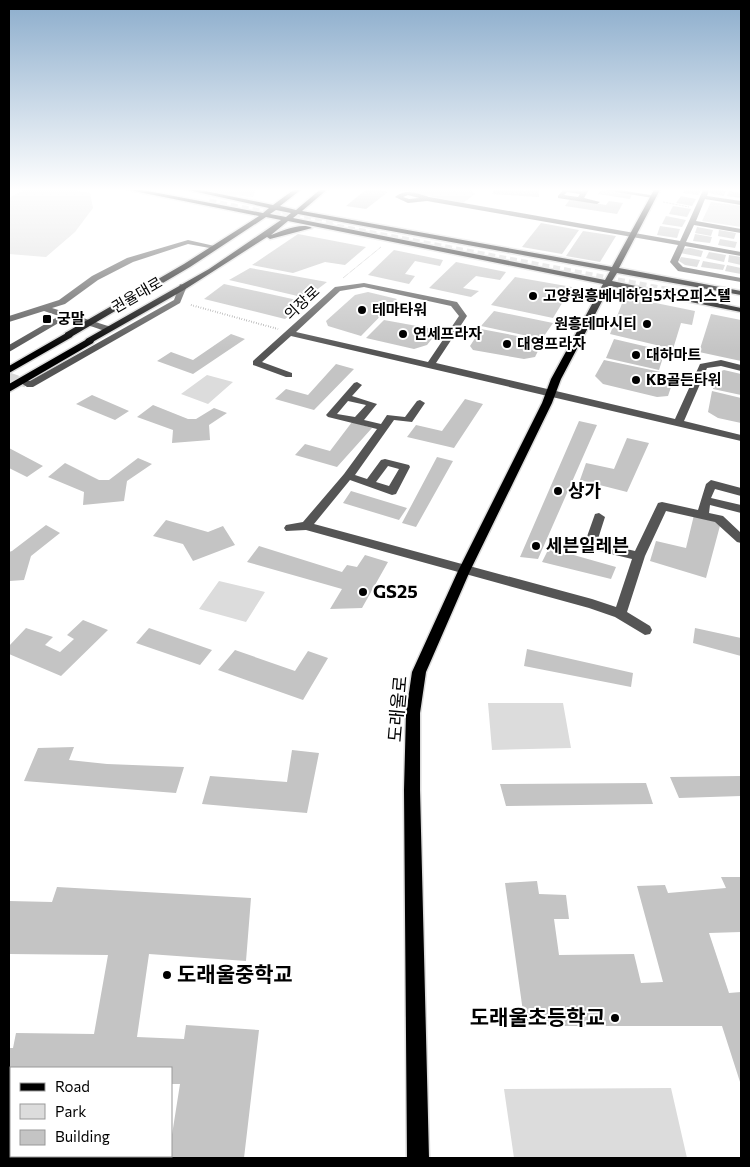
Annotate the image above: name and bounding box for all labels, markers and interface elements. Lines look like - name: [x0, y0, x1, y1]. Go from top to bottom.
- street label: 권율대로: [108, 273, 165, 316]
- street label: 의장로: [280, 282, 323, 323]
- place label: 고양원흥베네하임5차오피스텔: [543, 286, 731, 304]
- marker: 고양원흥베네하임5차오피스텔: [527, 290, 539, 302]
- place label: 테마타워: [372, 300, 427, 318]
- marker: 테마타워: [356, 304, 368, 316]
- place label: 궁말: [57, 309, 85, 327]
- marker: 궁말: [41, 313, 53, 325]
- place label: 원흥테마시티: [554, 314, 637, 332]
- marker: 원흥테마시티: [641, 318, 653, 330]
- place label: 연세프라자: [413, 324, 482, 342]
- marker: 연세프라자: [397, 328, 409, 340]
- place label: 대영프라자: [517, 334, 586, 352]
- marker: 대영프라자: [501, 338, 513, 350]
- place label: 대하마트: [646, 345, 701, 363]
- marker: 대하마트: [630, 349, 642, 361]
- place label: KB골든타워: [646, 370, 722, 388]
- marker: KB골든타워: [630, 374, 642, 386]
- place label: 상가: [568, 479, 602, 501]
- marker: 상가: [552, 485, 564, 497]
- place label: 세븐일레븐: [546, 534, 629, 556]
- marker: 세븐일레븐: [530, 540, 542, 552]
- place label: GS25: [373, 580, 418, 602]
- marker: GS25: [357, 586, 369, 598]
- street label: 도래울로: [383, 675, 411, 743]
- place label: 도래울중학교: [177, 961, 293, 986]
- marker: 도래울중학교: [161, 969, 173, 981]
- place label: 도래울초등학교: [470, 1004, 605, 1029]
- marker: 도래울초등학교: [609, 1012, 621, 1024]
- legend: [10, 1067, 172, 1157]
- text: Road: [55, 1077, 90, 1095]
- text: Park: [55, 1102, 86, 1120]
- text: Building: [55, 1127, 110, 1145]

